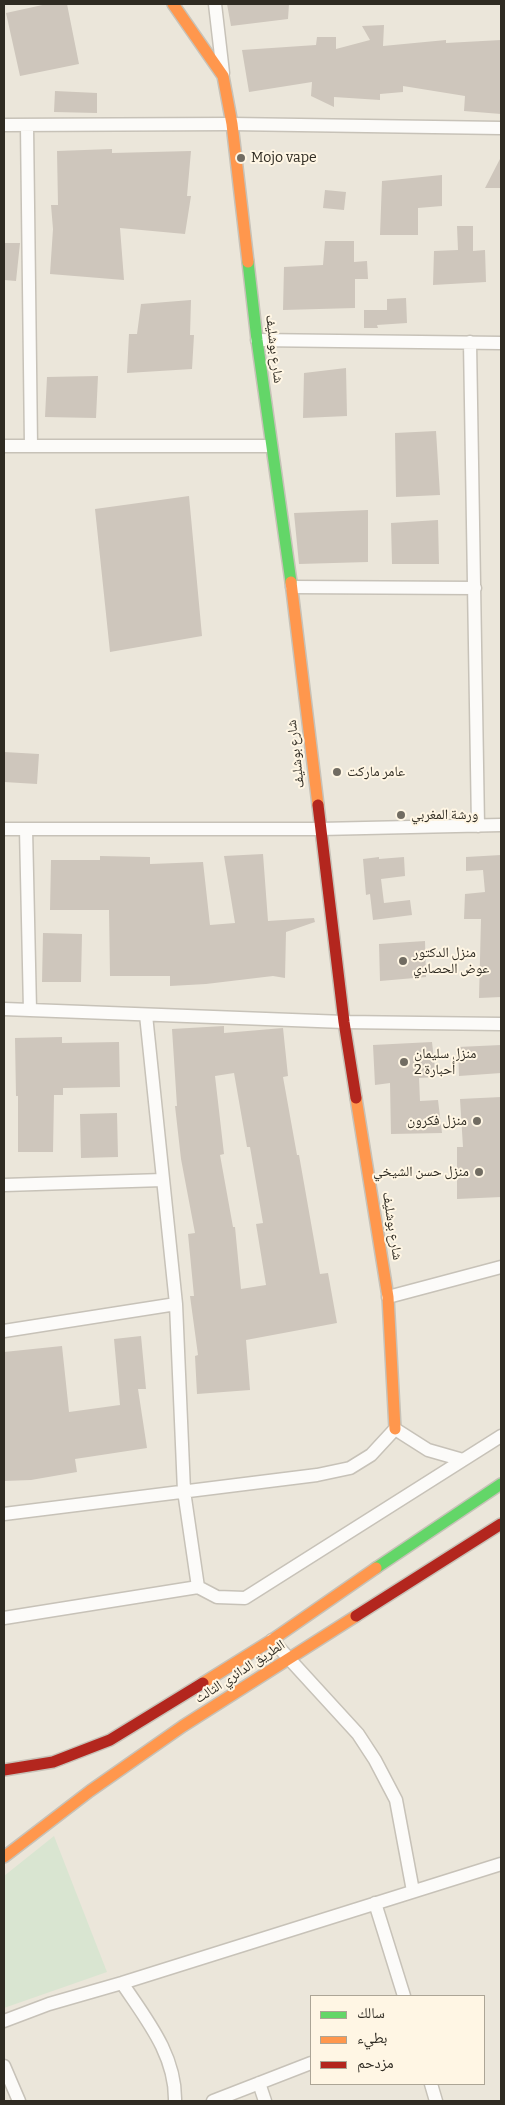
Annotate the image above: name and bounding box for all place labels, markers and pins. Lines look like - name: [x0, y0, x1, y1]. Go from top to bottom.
- place label: Mojo vape: [251, 150, 317, 166]
- marker: Mojo vape: [235, 152, 247, 164]
- place label: عامر ماركت: [347, 764, 405, 780]
- marker: عامر ماركت: [331, 766, 343, 778]
- place label: ورشة المغربي: [411, 807, 478, 823]
- marker: ورشة المغربي: [395, 809, 407, 821]
- place label: منزل الدكتور عوض الحصادي: [413, 945, 489, 978]
- marker: منزل الدكتور عوض الحصادي: [397, 955, 409, 967]
- place label: منزل سليمان أحبارة 2: [414, 1046, 476, 1078]
- marker: منزل سليمان أحبارة 2: [398, 1056, 410, 1068]
- place label: منزل فكرون: [407, 1113, 467, 1129]
- marker: منزل فكرون: [471, 1115, 483, 1127]
- place label: منزل حسن الشيخي: [373, 1164, 469, 1180]
- marker: منزل حسن الشيخي: [473, 1166, 485, 1178]

